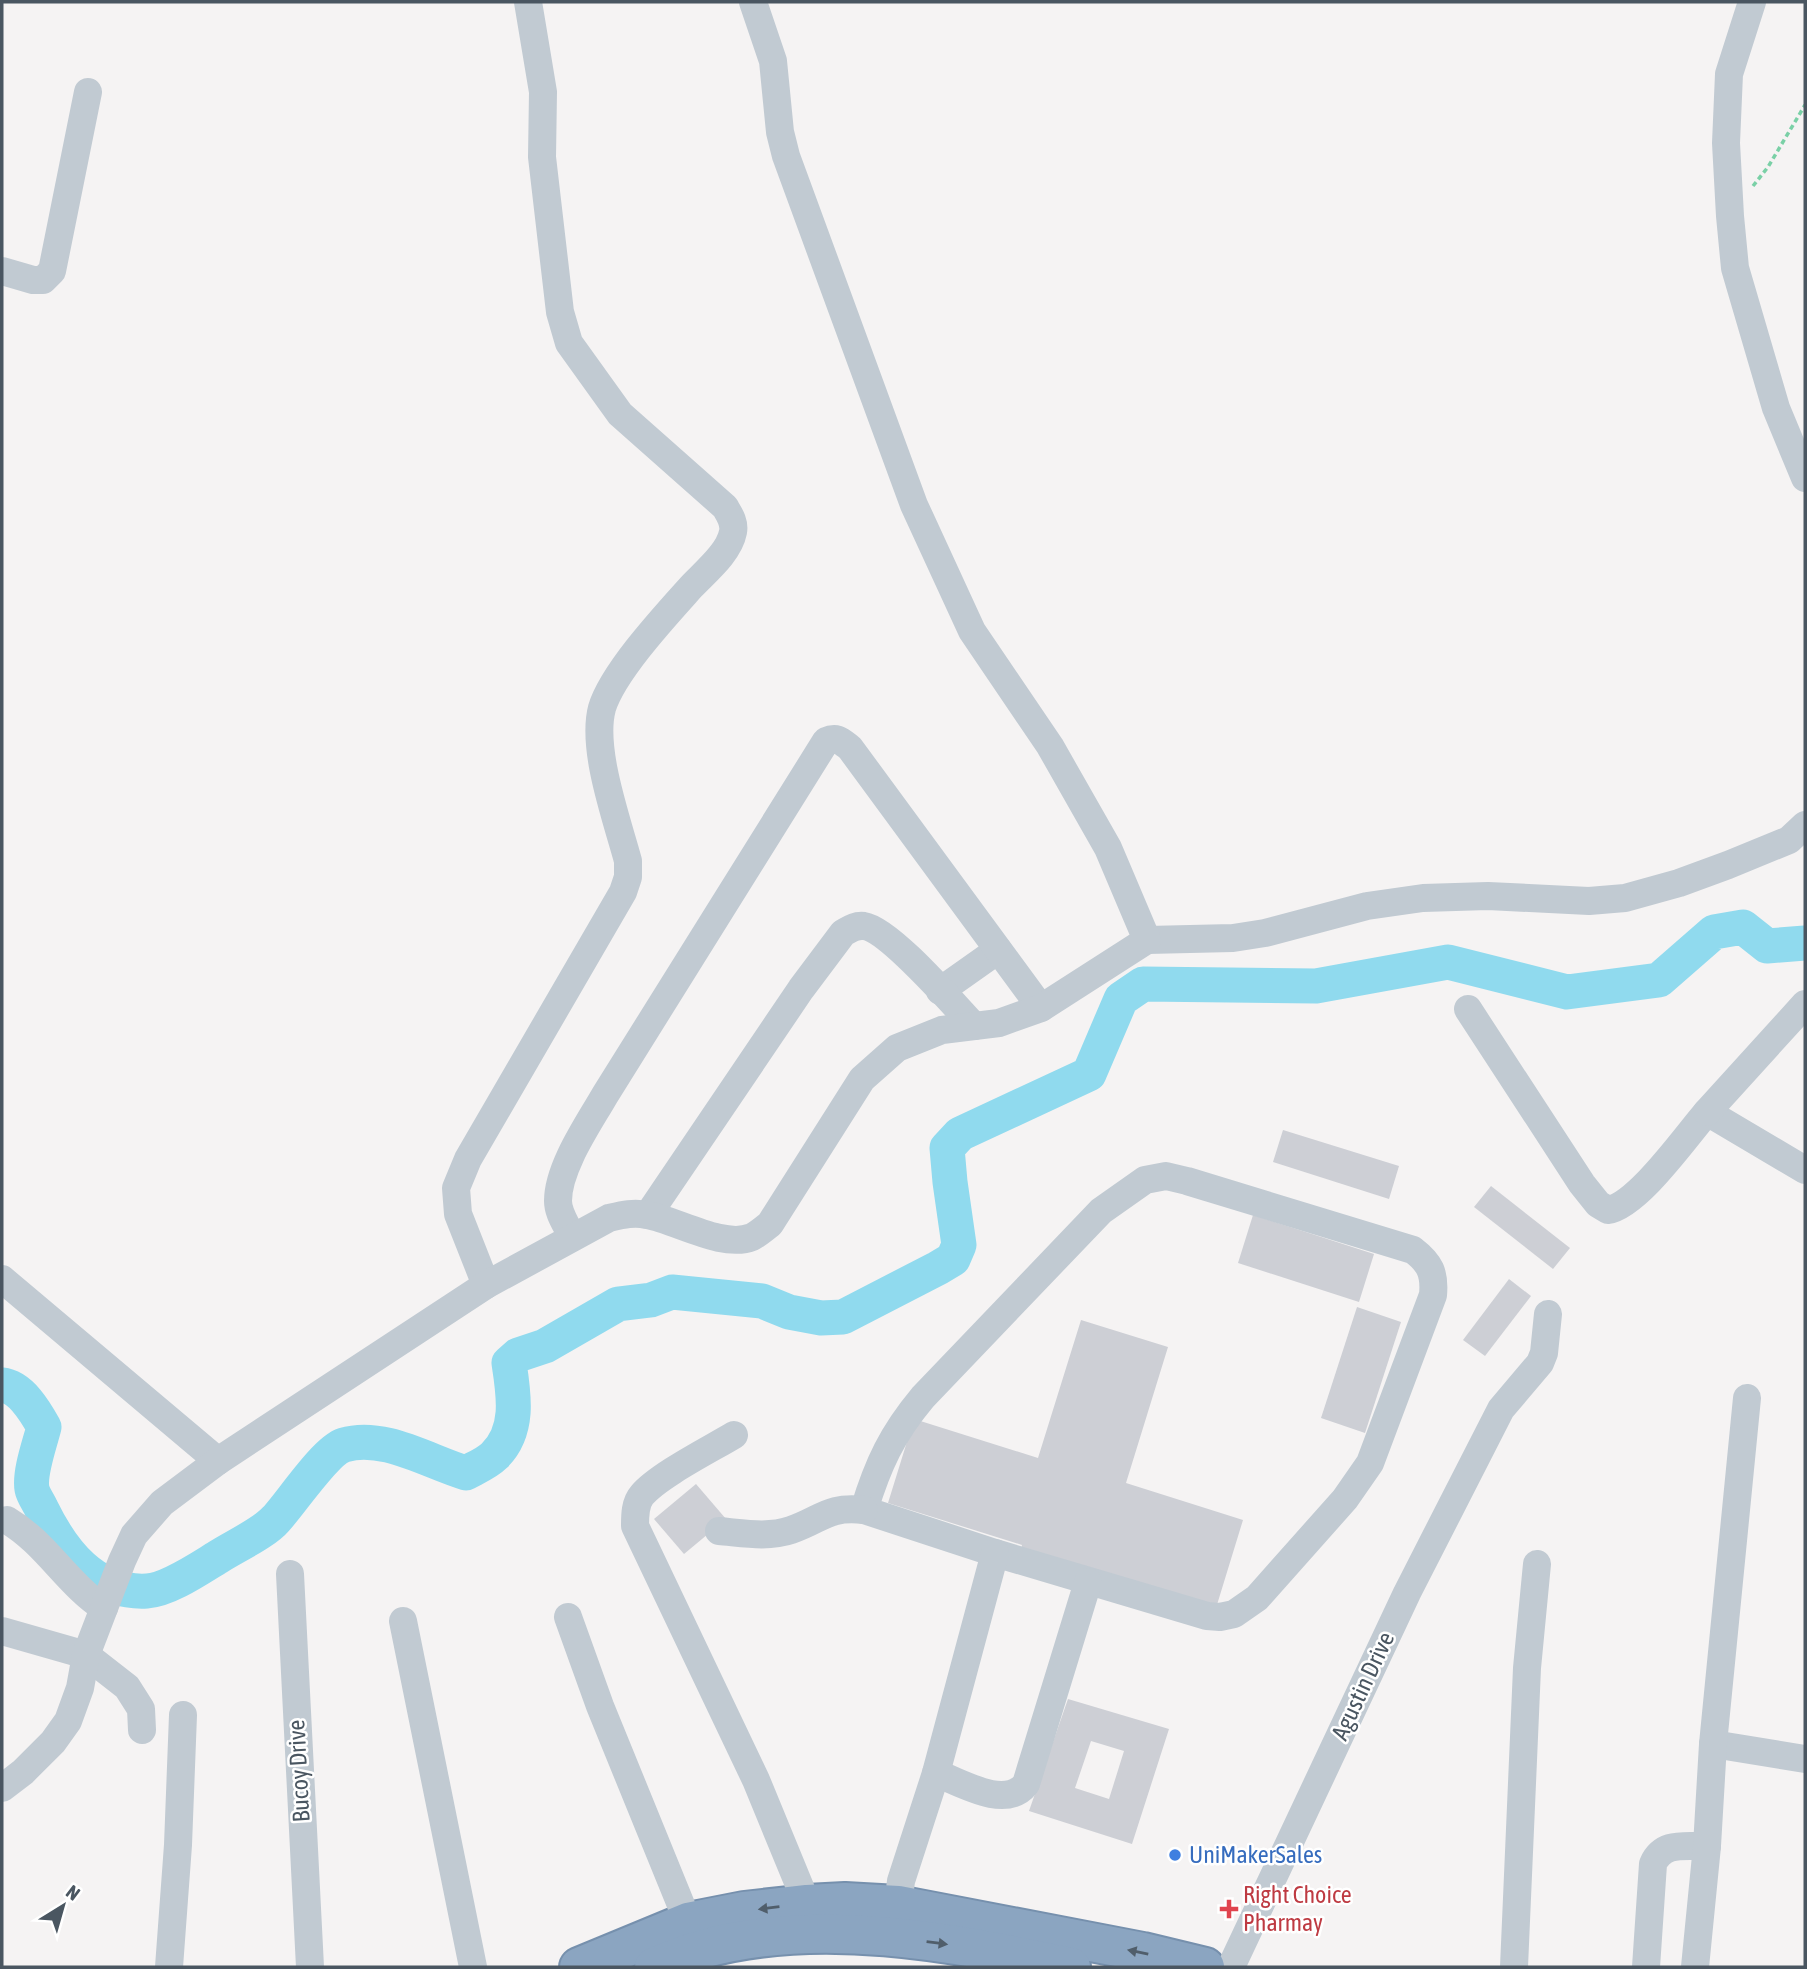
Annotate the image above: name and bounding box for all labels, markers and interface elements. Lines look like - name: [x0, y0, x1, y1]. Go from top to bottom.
- street label: Agustin Drive: [1326, 1627, 1399, 1744]
- street label: Bucoy Drive: [282, 1719, 315, 1823]
- place label: UniMakerSales: [1189, 1841, 1322, 1868]
- marker: UniMakerSales: [1167, 1847, 1183, 1863]
- north arrow: [28, 1871, 98, 1941]
- text: N: [62, 1880, 84, 1905]
- place label: Right Choice Pharmay: [1243, 1881, 1352, 1936]
- marker: Right Choice Pharmay: [1221, 1901, 1237, 1917]
- one-way arrow: [757, 1903, 779, 1914]
- one-way arrow: [927, 1937, 949, 1948]
- one-way arrow: [1127, 1946, 1149, 1957]

